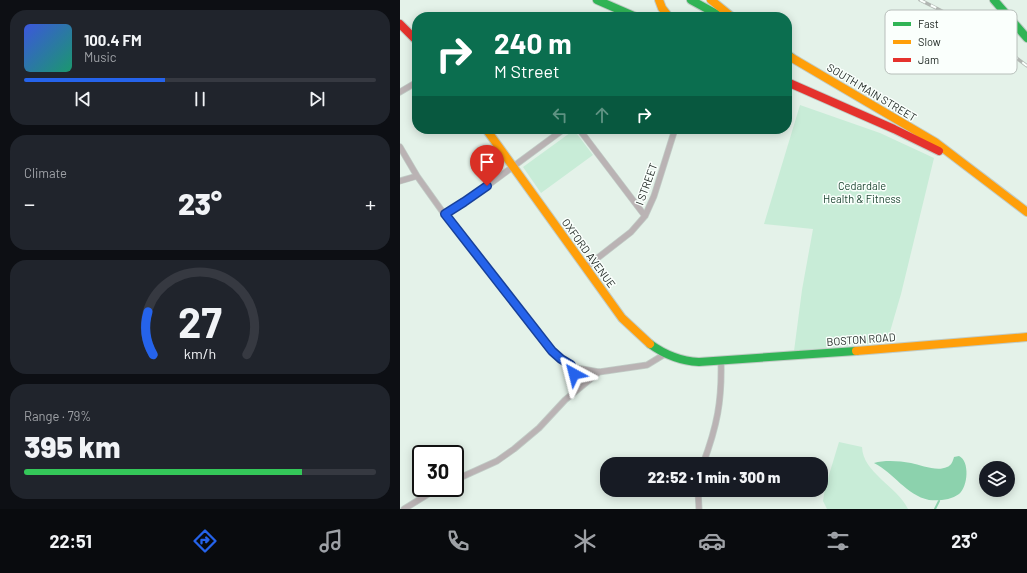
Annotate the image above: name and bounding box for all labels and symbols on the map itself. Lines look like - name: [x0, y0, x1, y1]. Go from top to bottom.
- legend: [885, 10, 1017, 74]
- text: Fast: [918, 17, 939, 30]
- text: Slow: [918, 35, 941, 48]
- text: Jam: [918, 53, 939, 66]
- street label: SOUTH MAIN STREET: [825, 60, 919, 124]
- pin: [470, 145, 504, 186]
- street label: I STREET: [632, 161, 660, 207]
- park label: Cedardale Health & Fitness: [823, 179, 901, 205]
- street label: OXFORD AVENUE: [560, 216, 619, 290]
- street label: BOSTON ROAD: [826, 330, 896, 348]
- position arrow: [553, 353, 595, 395]
- speed limit sign: 30: [412, 445, 464, 497]

